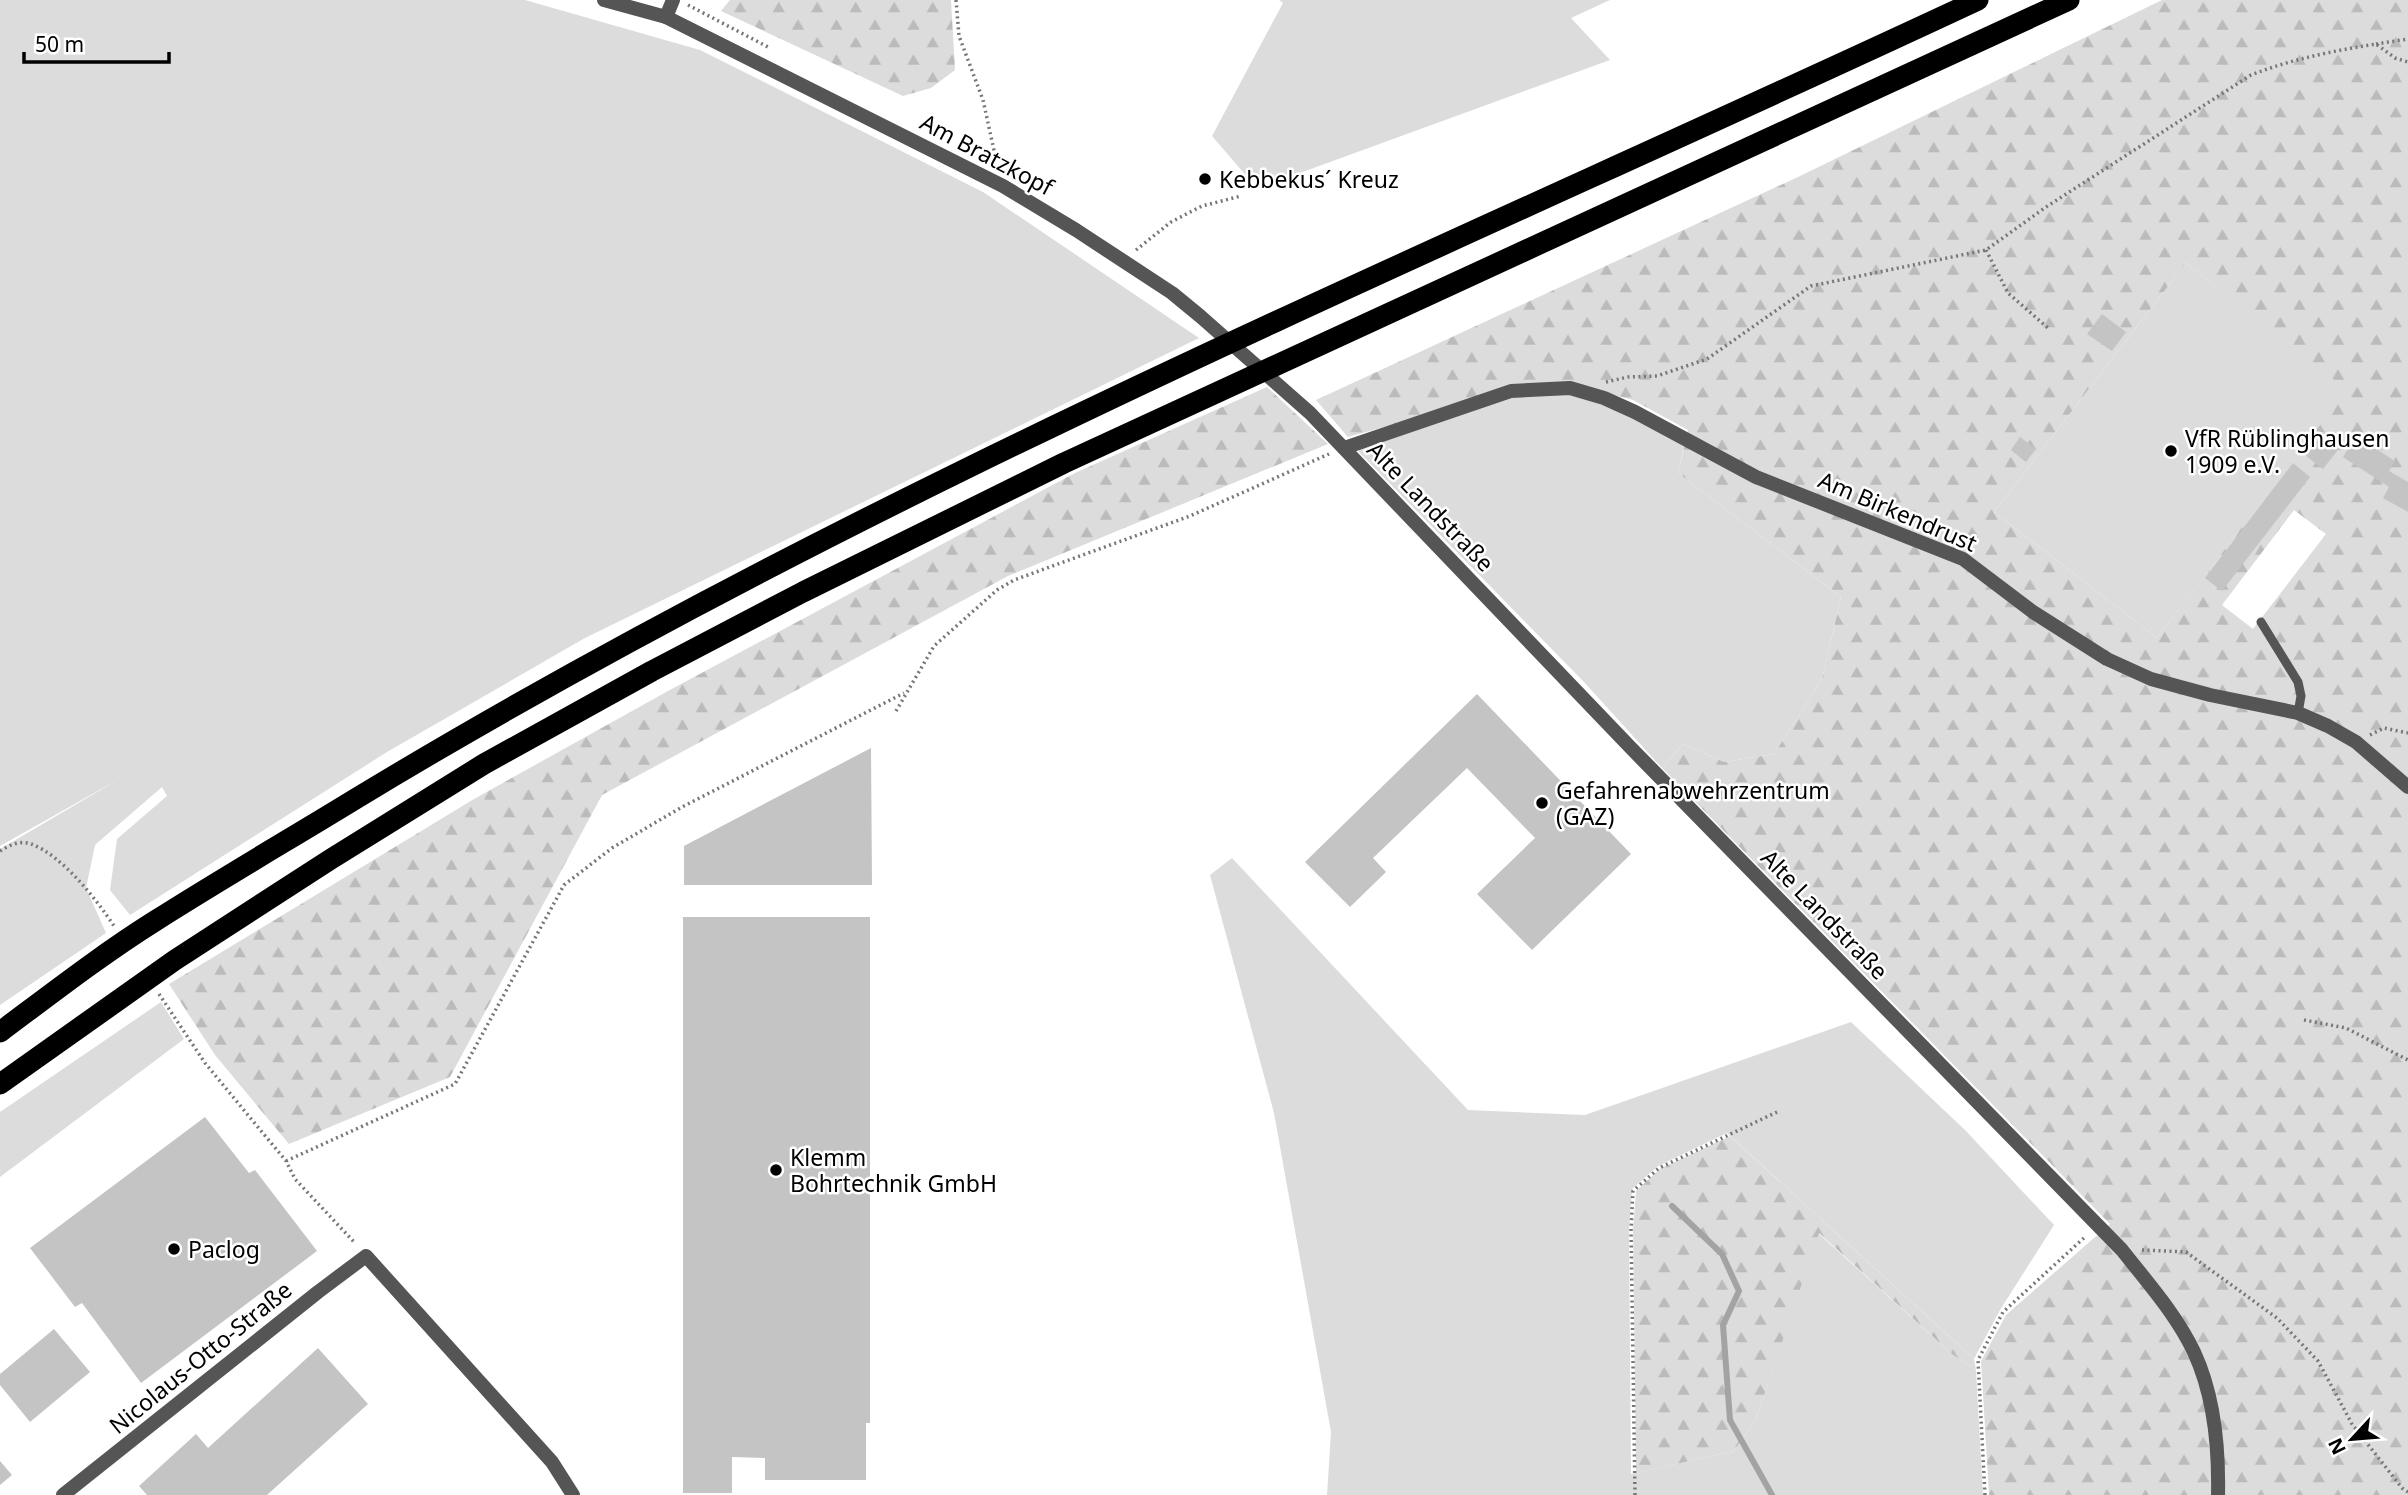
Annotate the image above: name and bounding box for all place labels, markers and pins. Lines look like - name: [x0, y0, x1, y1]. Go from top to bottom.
- place label: Kebbekus´ Kreuz: [1219, 163, 1399, 195]
- marker: Kebbekus´ Kreuz: [1197, 171, 1213, 187]
- place label: VfR Rüblinghausen 1909 e.V.: [2185, 422, 2389, 480]
- marker: VfR Rüblinghausen 1909 e.V.: [2163, 443, 2179, 459]
- place label: Gefahrenabwehrzentrum (GAZ): [1556, 774, 1830, 832]
- marker: Gefahrenabwehrzentrum (GAZ): [1534, 795, 1550, 811]
- place label: Klemm Bohrtechnik GmbH: [790, 1141, 997, 1199]
- marker: Klemm Bohrtechnik GmbH: [768, 1162, 784, 1178]
- place label: Paclog: [188, 1233, 260, 1265]
- marker: Paclog: [166, 1241, 182, 1257]

